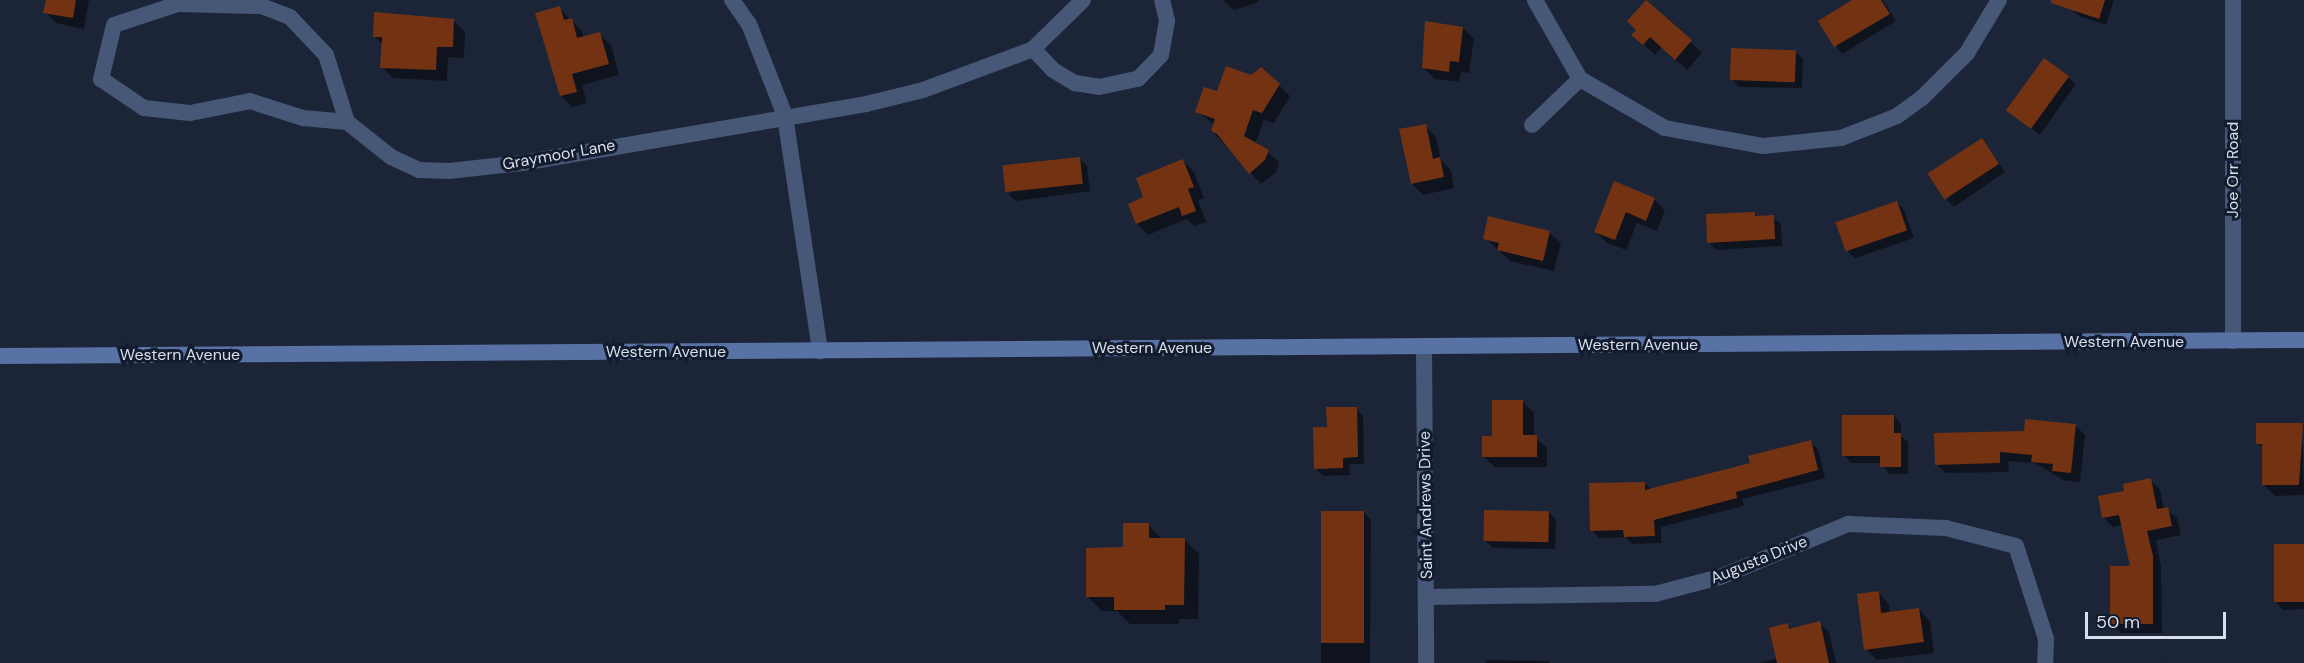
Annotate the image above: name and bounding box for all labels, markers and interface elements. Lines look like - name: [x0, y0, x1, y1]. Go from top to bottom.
- street label: Joe Orr Road: [2223, 122, 2243, 218]
- street label: Graymoor Lane: [501, 136, 617, 174]
- street label: Western Avenue: [2064, 332, 2184, 352]
- street label: Western Avenue: [1578, 335, 1698, 355]
- street label: Western Avenue: [1092, 338, 1212, 358]
- street label: Western Avenue: [606, 342, 726, 362]
- street label: Western Avenue: [120, 345, 240, 365]
- street label: Saint Andrews Drive: [1415, 431, 1437, 579]
- street label: Augusta Drive: [1708, 532, 1810, 588]
- scale bar: [2088, 600, 2229, 638]
- text: 50 m: [2096, 610, 2140, 634]

